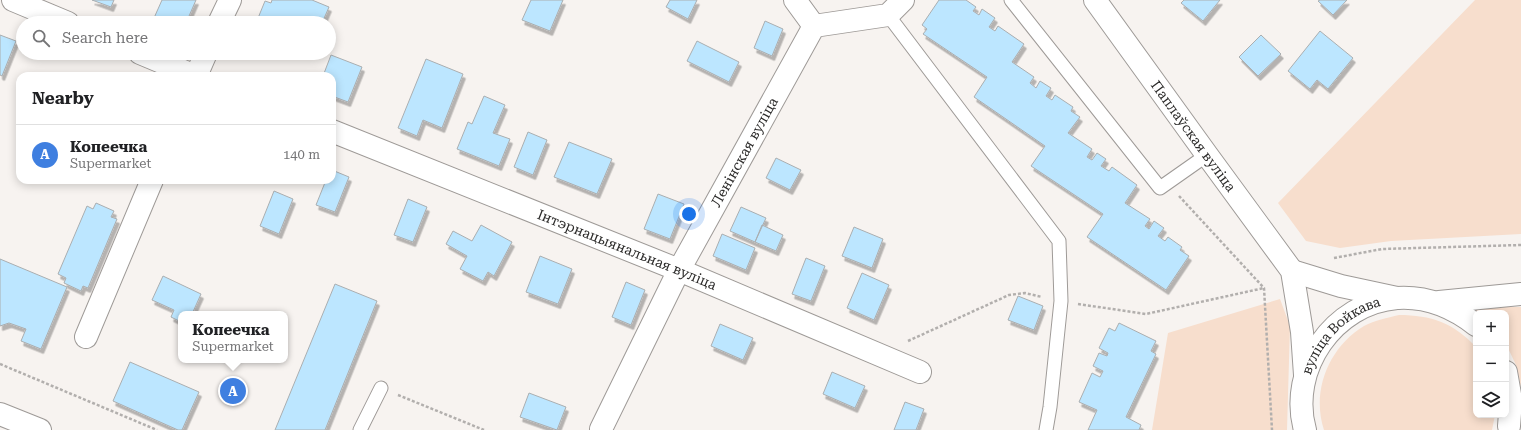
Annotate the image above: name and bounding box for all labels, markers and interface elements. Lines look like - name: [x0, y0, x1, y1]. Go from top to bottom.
- search box: [16, 16, 336, 60]
- icon: search: [30, 27, 52, 49]
- text: Search here: [62, 29, 148, 47]
- street label: Паплаўская вуліца: [1148, 77, 1239, 195]
- text: Nearby: [32, 88, 94, 108]
- street label: Ленінская вуліца: [708, 94, 781, 209]
- text: Копеечка: [70, 138, 147, 156]
- text: A: [40, 147, 50, 162]
- text: 140 m: [283, 147, 320, 162]
- text: Supermarket: [70, 156, 151, 171]
- your location: [679, 204, 699, 224]
- street label: Інтэрнацыянальная вуліца: [535, 206, 720, 293]
- street label: вуліца Войкава: [1298, 293, 1383, 376]
- map controls: [1473, 310, 1509, 418]
- button: +: [1473, 310, 1509, 346]
- popup: [178, 311, 288, 363]
- text: Копеечка: [192, 321, 270, 339]
- text: Supermarket: [192, 339, 274, 354]
- button: −: [1473, 346, 1509, 382]
- pin: A: [220, 376, 246, 406]
- button: layers: [1473, 382, 1509, 418]

